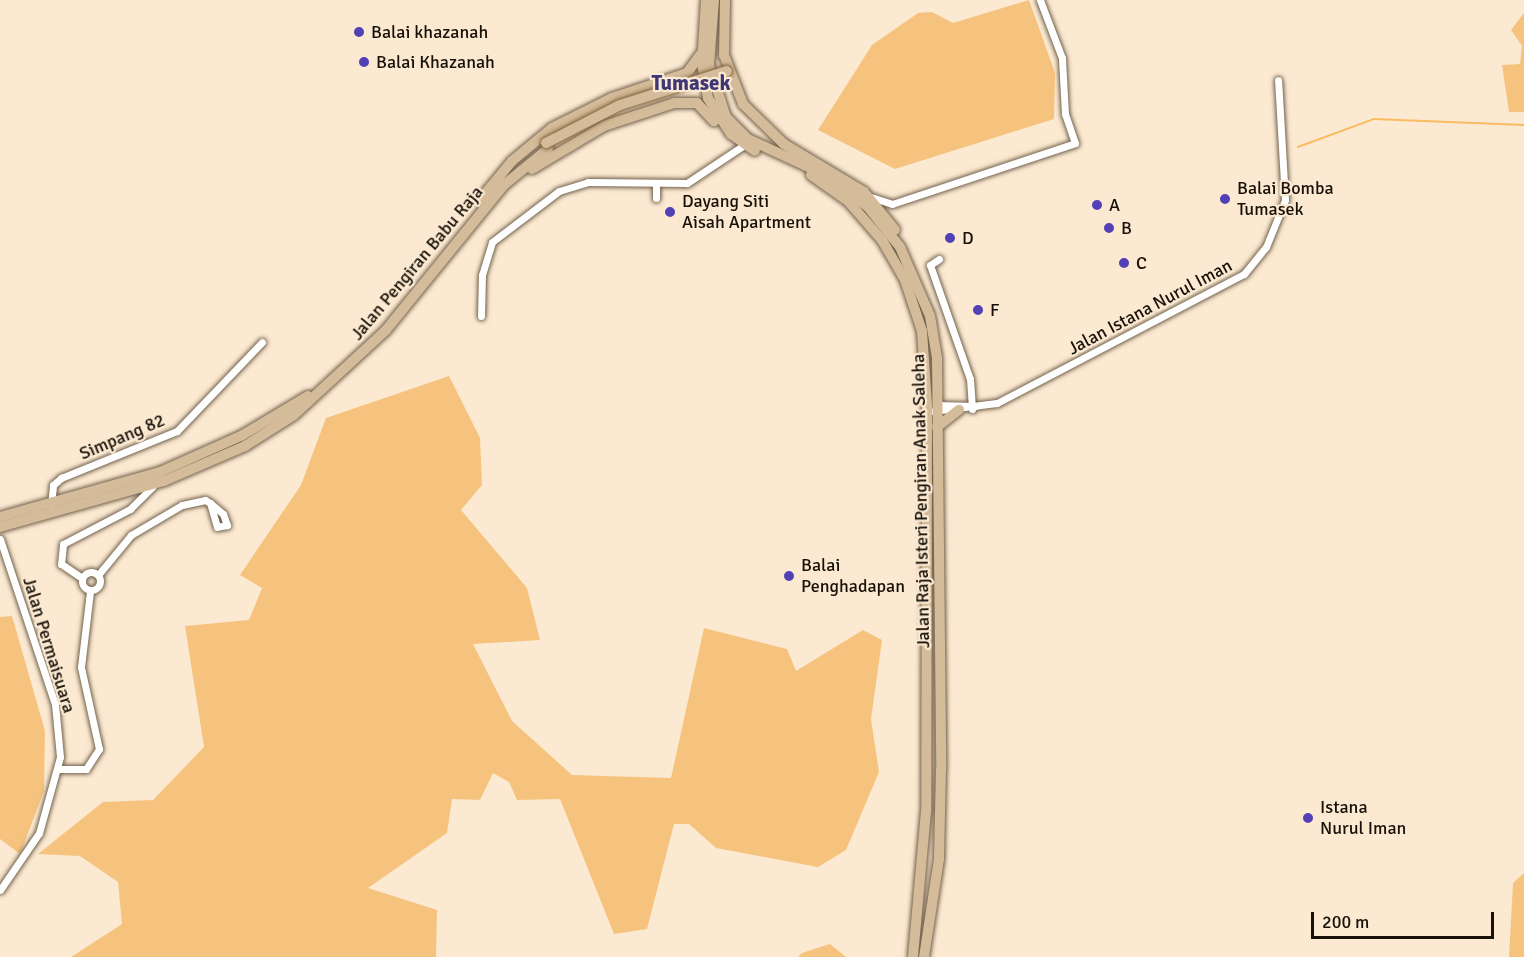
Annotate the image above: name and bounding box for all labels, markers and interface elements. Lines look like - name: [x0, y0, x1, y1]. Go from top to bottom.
- place label: Balai khazanah: [371, 21, 488, 43]
- marker: Balai khazanah: [352, 25, 366, 39]
- place label: Balai Khazanah: [376, 51, 495, 73]
- marker: Balai Khazanah: [357, 55, 371, 69]
- district label: Tumasek: [652, 70, 730, 96]
- place label: Balai Bomba Tumasek: [1237, 178, 1334, 220]
- street label: Jalan Pengiran Babu Raja: [346, 182, 488, 344]
- place label: Dayang Siti Aisah Apartment: [682, 191, 811, 234]
- marker: Balai Bomba Tumasek: [1218, 192, 1232, 206]
- place label: A: [1109, 194, 1120, 216]
- marker: A: [1090, 198, 1104, 212]
- marker: Dayang Siti Aisah Apartment: [663, 205, 677, 219]
- place label: B: [1121, 217, 1132, 239]
- marker: B: [1102, 221, 1116, 235]
- place label: D: [962, 227, 974, 249]
- marker: D: [943, 231, 957, 245]
- place label: C: [1136, 252, 1147, 274]
- street label: Jalan Istana Nurul Iman: [1064, 255, 1236, 359]
- marker: C: [1117, 256, 1131, 270]
- place label: F: [990, 299, 999, 321]
- marker: F: [971, 303, 985, 317]
- street label: Jalan Raja Isteri Pengiran Anak Saleha: [908, 354, 934, 648]
- street label: Simpang 82: [76, 409, 168, 465]
- place label: Balai Penghadapan: [801, 555, 905, 598]
- marker: Balai Penghadapan: [782, 569, 796, 583]
- street label: Jalan Permaisuara: [18, 574, 80, 716]
- place label: Istana Nurul Iman: [1320, 797, 1406, 840]
- marker: Istana Nurul Iman: [1301, 811, 1315, 825]
- scale bar: [1314, 900, 1497, 938]
- text: 200 m: [1322, 911, 1369, 933]

